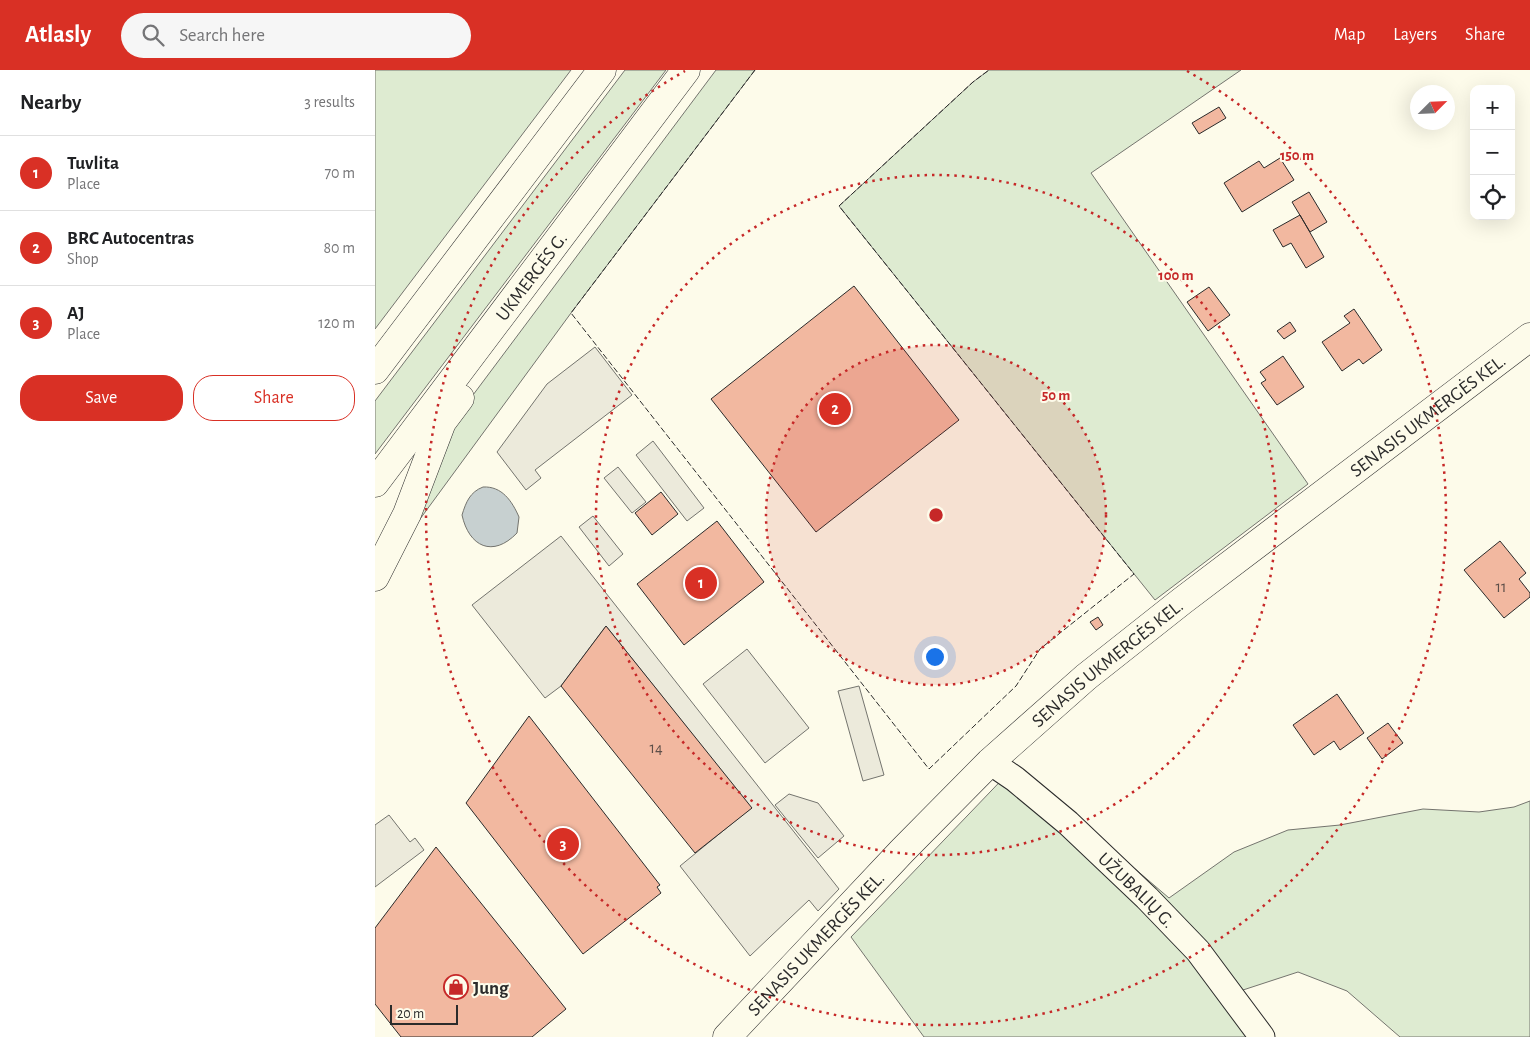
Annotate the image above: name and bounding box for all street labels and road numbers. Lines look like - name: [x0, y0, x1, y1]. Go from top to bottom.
- street label: UKMERGĖS G.: [493, 229, 571, 325]
- street label: SENASIS UKMERGĖS KEL.: [1347, 351, 1509, 481]
- street label: SENASIS UKMERGĖS KEL.: [1029, 596, 1187, 731]
- street label: UŽUBALIŲ G.: [1094, 849, 1178, 932]
- street label: SENASIS UKMERGĖS KEL.: [745, 869, 888, 1020]

